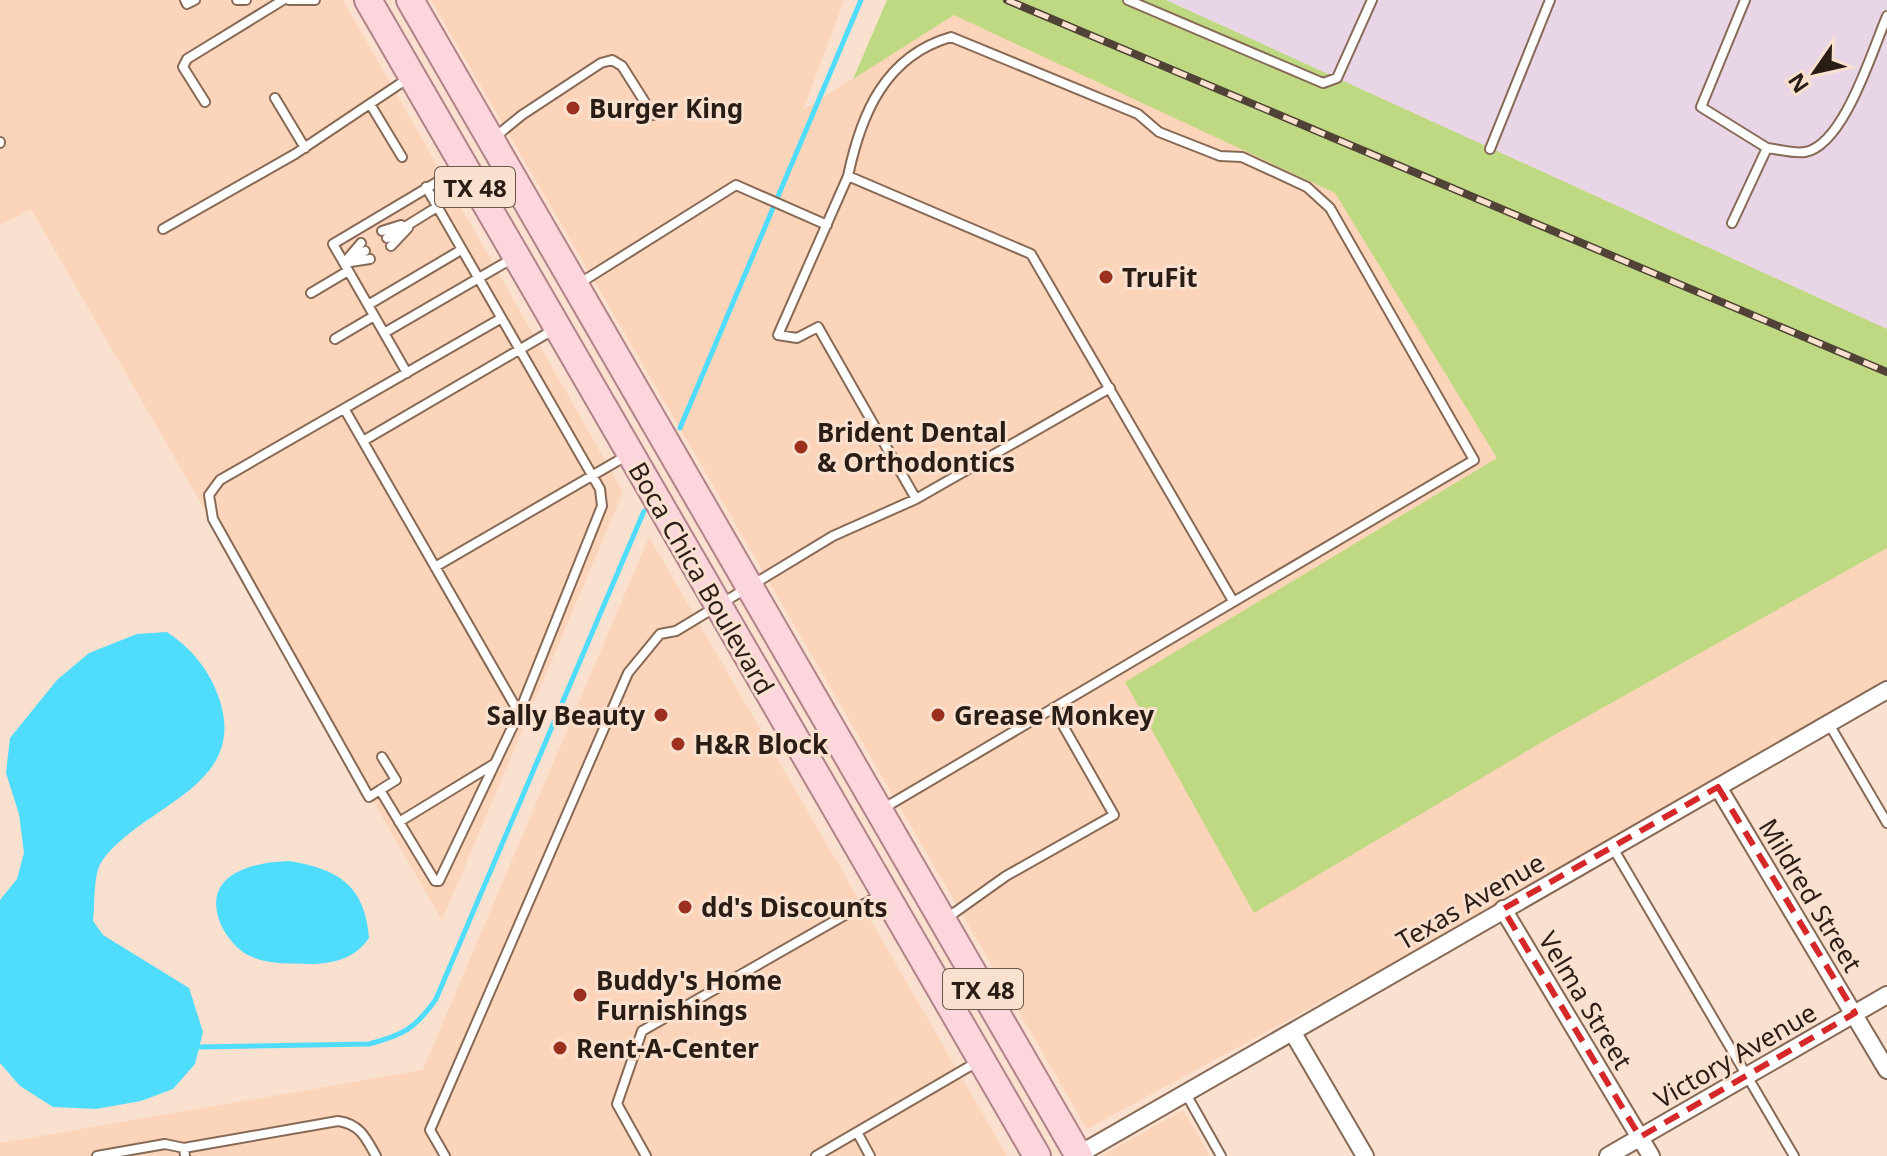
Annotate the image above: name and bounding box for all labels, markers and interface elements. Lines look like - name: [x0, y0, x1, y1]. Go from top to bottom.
- north arrow: [1775, 32, 1855, 112]
- text: N: [1780, 68, 1815, 100]
- place label: Burger King: [589, 90, 743, 126]
- marker: Burger King: [564, 99, 582, 117]
- road number: TX 48: [435, 167, 515, 207]
- place label: TruFit: [1122, 259, 1198, 295]
- marker: TruFit: [1097, 268, 1115, 286]
- place label: Brident Dental & Orthodontics: [817, 414, 1015, 480]
- marker: Brident Dental & Orthodontics: [792, 438, 810, 456]
- street label: Boca Chica Boulevard: [621, 455, 783, 701]
- place label: Sally Beauty: [487, 697, 645, 733]
- place label: Grease Monkey: [954, 697, 1154, 733]
- marker: Sally Beauty: [652, 706, 670, 724]
- marker: Grease Monkey: [929, 706, 947, 724]
- place label: H&R Block: [694, 726, 829, 762]
- marker: H&R Block: [669, 735, 687, 753]
- street label: Mildred Street: [1751, 811, 1871, 979]
- street label: Texas Avenue: [1389, 844, 1551, 958]
- place label: dd's Discounts: [701, 889, 887, 925]
- marker: dd's Discounts: [676, 898, 694, 916]
- street label: Velma Street: [1531, 924, 1641, 1076]
- place label: Buddy's Home Furnishings: [596, 962, 782, 1028]
- road number: TX 48: [943, 969, 1023, 1009]
- marker: Buddy's Home Furnishings: [571, 986, 589, 1004]
- street label: Victory Avenue: [1647, 994, 1823, 1116]
- place label: Rent-A-Center: [576, 1030, 759, 1066]
- marker: Rent-A-Center: [551, 1039, 569, 1057]

